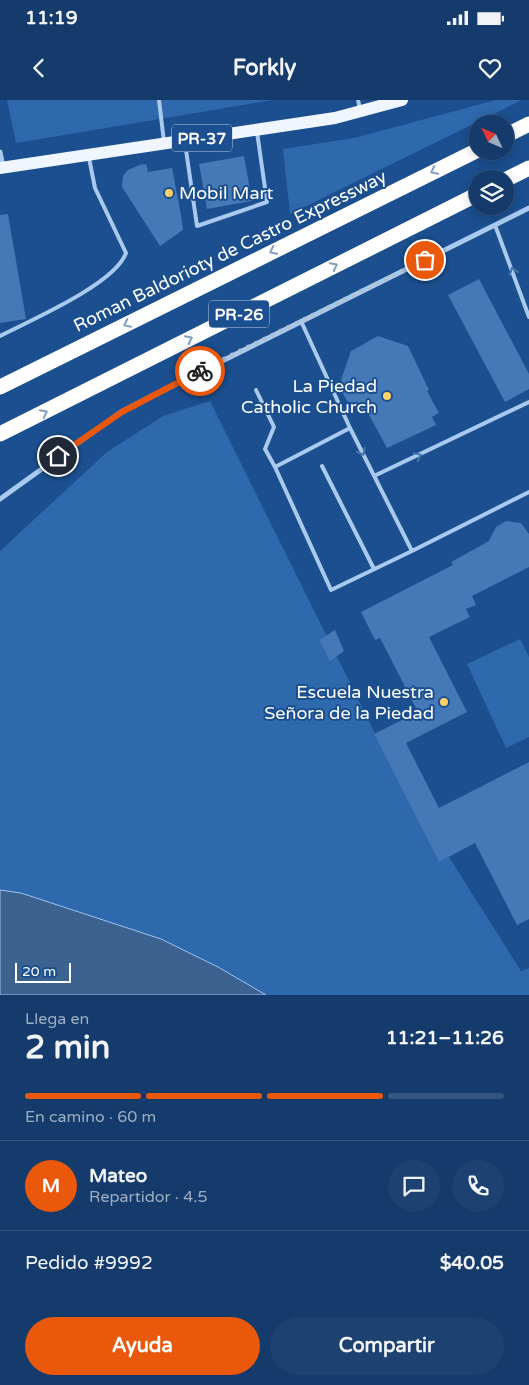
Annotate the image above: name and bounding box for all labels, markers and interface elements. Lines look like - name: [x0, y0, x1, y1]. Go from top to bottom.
- text: 11:19: [25, 7, 78, 29]
- icon: back: [25, 54, 53, 82]
- icon: heart: [476, 54, 504, 82]
- text: Forkly: [233, 55, 296, 81]
- north arrow: [469, 115, 514, 160]
- map controls: [469, 115, 514, 215]
- road number: PR-37: [172, 124, 232, 152]
- street label: Roman Baldorioty de Castro Expressway: [70, 165, 390, 337]
- one-way arrow: [430, 165, 439, 175]
- button: layers: [469, 170, 514, 215]
- place label: Mobil Mart: [179, 182, 273, 204]
- marker: Mobil Mart: [163, 187, 175, 199]
- pin: [404, 239, 446, 281]
- one-way arrow: [269, 245, 278, 255]
- icon: bag: [411, 246, 439, 274]
- one-way arrow: [328, 262, 337, 272]
- one-way arrow: [509, 268, 519, 276]
- road number: PR-26: [209, 300, 269, 328]
- one-way arrow: [123, 318, 132, 328]
- one-way arrow: [183, 335, 192, 345]
- courier: [175, 346, 225, 396]
- icon: bike: [186, 357, 214, 385]
- place label: La Piedad Catholic Church: [241, 375, 377, 418]
- marker: La Piedad Catholic Church: [381, 390, 393, 402]
- one-way arrow: [38, 409, 47, 419]
- pin: [37, 435, 79, 477]
- icon: home: [44, 442, 72, 470]
- one-way arrow: [356, 447, 366, 456]
- one-way arrow: [413, 451, 422, 462]
- place label: Escuela Nuestra Señora de la Piedad: [264, 681, 434, 724]
- marker: Escuela Nuestra Señora de la Piedad: [438, 696, 450, 708]
- scale bar: [15, 960, 71, 983]
- text: 20 m: [22, 963, 56, 980]
- text: Llega en: [25, 1009, 89, 1029]
- text: 11:21–11:26: [386, 1027, 504, 1049]
- text: 2 min: [25, 1029, 110, 1067]
- text: En camino · 60 m: [25, 1107, 156, 1127]
- button: chat: [388, 1160, 440, 1212]
- button: phone: [452, 1160, 504, 1212]
- text: Mateo: [89, 1165, 147, 1187]
- text: M: [42, 1175, 60, 1197]
- text: Repartidor · 4.5: [89, 1187, 207, 1207]
- text: Pedido #9992: [25, 1252, 153, 1274]
- text: $40.05: [440, 1252, 504, 1274]
- button: Ayuda: [25, 1317, 260, 1375]
- button: Compartir: [270, 1317, 504, 1375]

